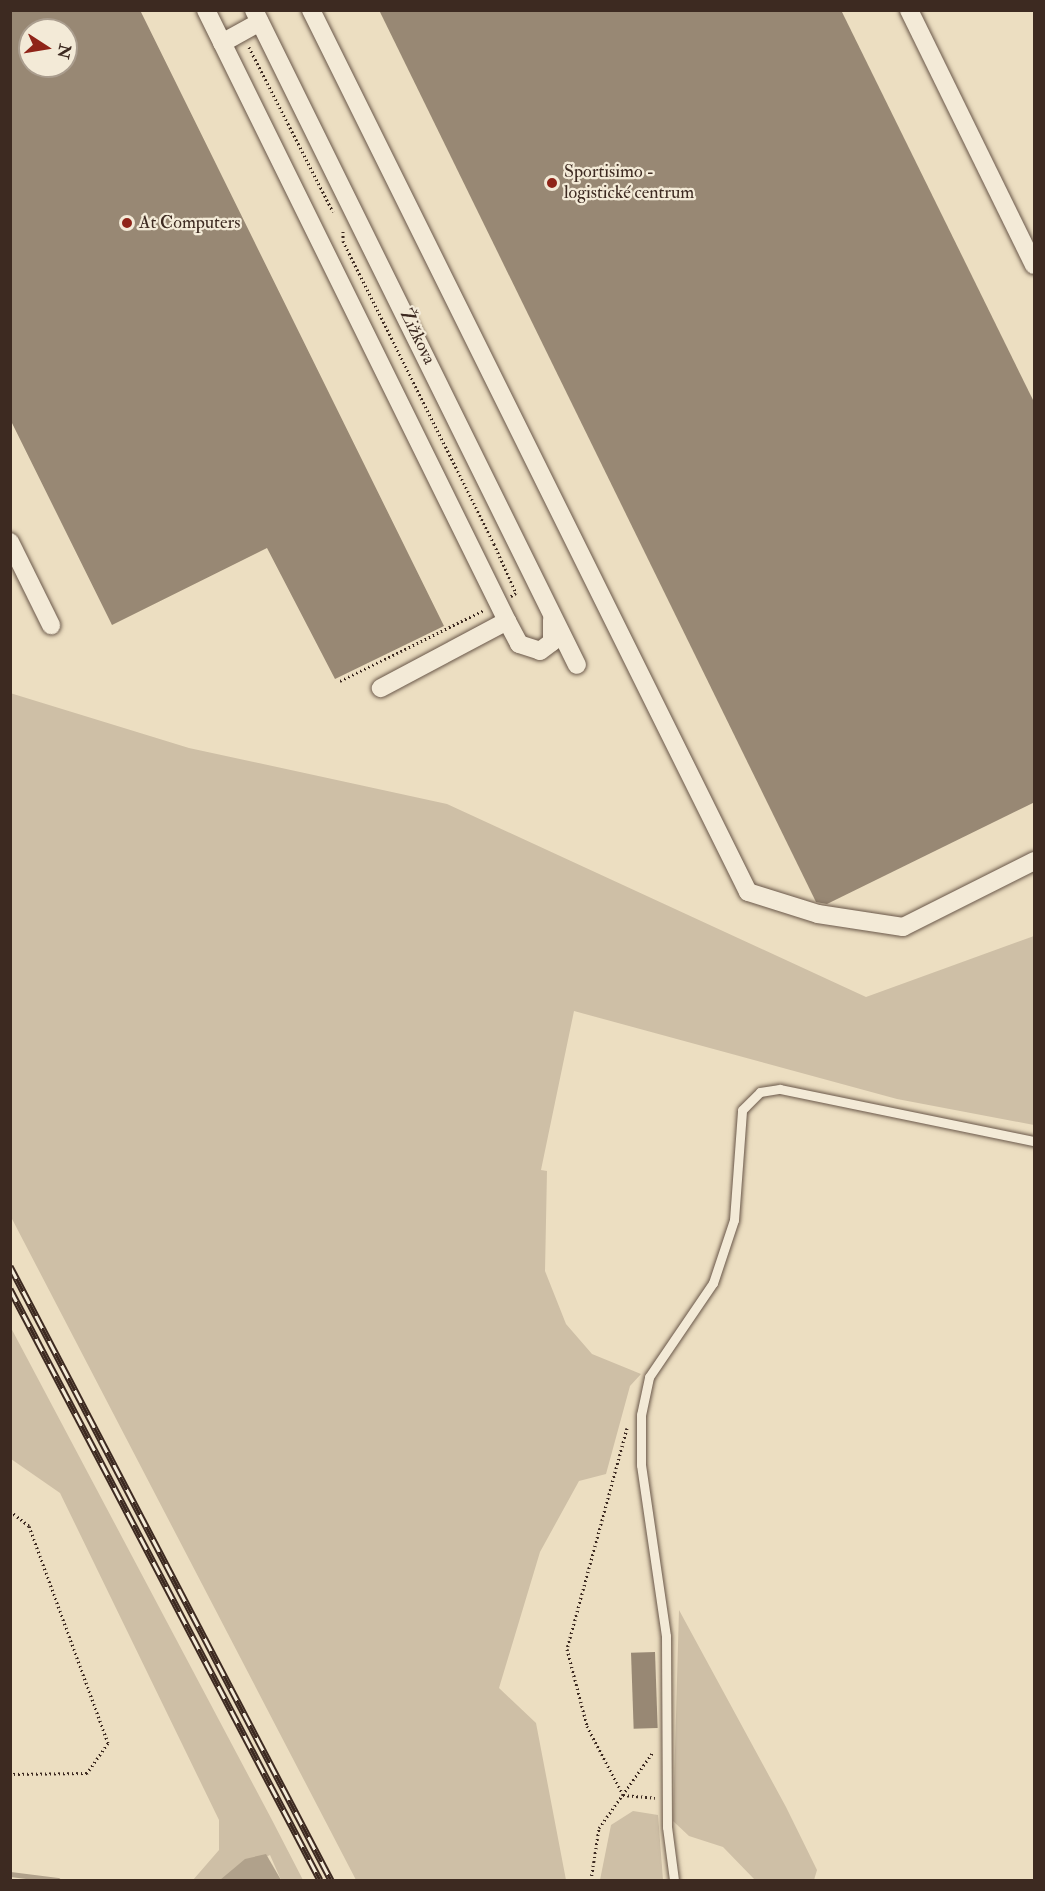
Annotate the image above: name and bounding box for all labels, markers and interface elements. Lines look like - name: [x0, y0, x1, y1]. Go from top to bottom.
- north arrow: [18, 18, 78, 78]
- text: N: [52, 42, 75, 60]
- place label: Sportisimo - logistické centrum: [564, 162, 694, 204]
- marker: Sportisimo - logistické centrum: [545, 176, 559, 190]
- place label: At Computers: [139, 212, 240, 234]
- marker: At Computers: [120, 216, 134, 230]
- street label: Žižkova: [394, 306, 440, 368]

